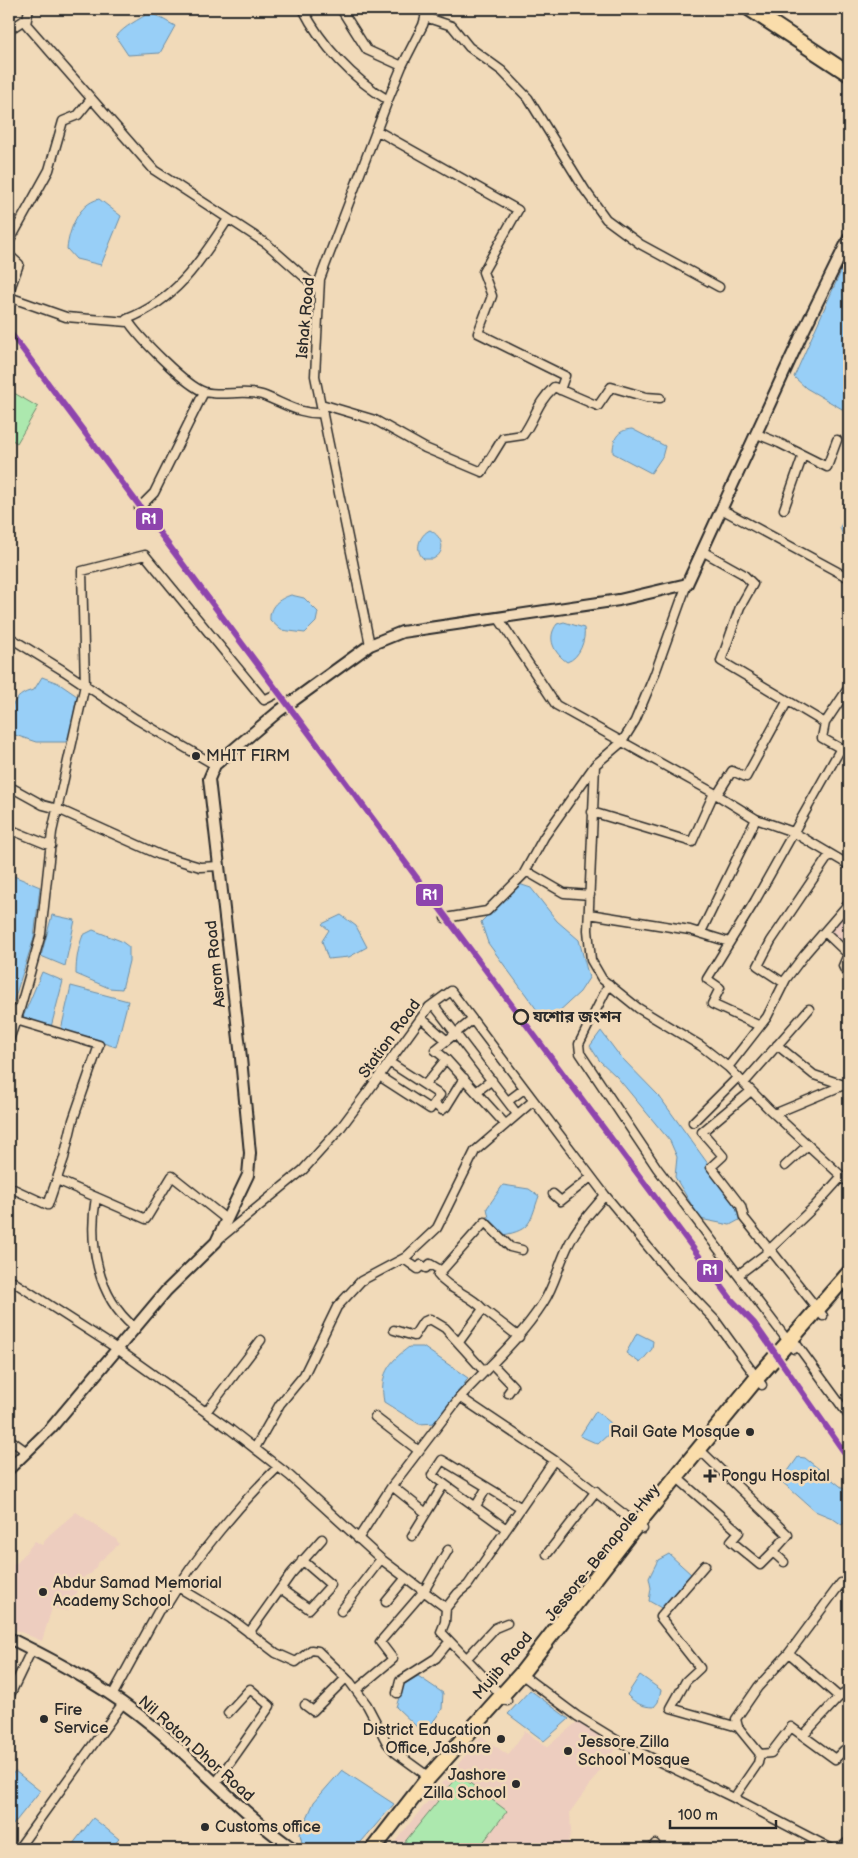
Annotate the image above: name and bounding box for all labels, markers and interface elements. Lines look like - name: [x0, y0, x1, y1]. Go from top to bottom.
- street label: Ishak Road: [293, 277, 319, 359]
- line badge: R1: [135, 507, 164, 531]
- text: R1: [141, 511, 157, 528]
- place label: MHIT FIRM: [206, 747, 290, 766]
- marker: MHIT FIRM: [190, 750, 202, 762]
- line badge: R1: [415, 883, 444, 907]
- text: R1: [422, 887, 438, 904]
- street label: Asrom Road: [202, 919, 230, 1009]
- street label: Station Road: [355, 996, 425, 1082]
- place label: যশোর জংশন: [532, 1008, 622, 1027]
- marker: যশোর জংশন: [513, 1009, 529, 1025]
- line badge: R1: [696, 1259, 724, 1283]
- text: R1: [702, 1262, 718, 1279]
- place label: Rail Gate Mosque: [610, 1423, 741, 1442]
- marker: Rail Gate Mosque: [744, 1426, 756, 1438]
- place label: Pongu Hospital: [721, 1467, 830, 1486]
- marker: Pongu Hospital: [703, 1469, 717, 1483]
- street label: Jessore- Benapole Hwy: [542, 1480, 665, 1626]
- place label: Abdur Samad Memorial Academy School: [53, 1574, 222, 1611]
- marker: Abdur Samad Memorial Academy School: [37, 1586, 49, 1598]
- street label: Mujib Raod: [469, 1628, 537, 1704]
- street label: Nil Roton Dhor Road: [134, 1692, 258, 1806]
- place label: Fire Service: [54, 1701, 109, 1738]
- marker: Fire Service: [38, 1713, 50, 1725]
- place label: District Education Office, Jashore: [363, 1721, 492, 1758]
- marker: District Education Office, Jashore: [495, 1733, 507, 1745]
- place label: Jessore Zilla School Mosque: [578, 1733, 690, 1770]
- marker: Jessore Zilla School Mosque: [562, 1745, 574, 1757]
- place label: Jashore Zilla School: [423, 1766, 507, 1803]
- marker: Jashore Zilla School: [510, 1778, 522, 1790]
- scale bar: [670, 1798, 777, 1830]
- text: 100 m: [678, 1806, 718, 1825]
- place label: Customs office: [215, 1818, 321, 1837]
- marker: Customs office: [199, 1821, 211, 1833]

